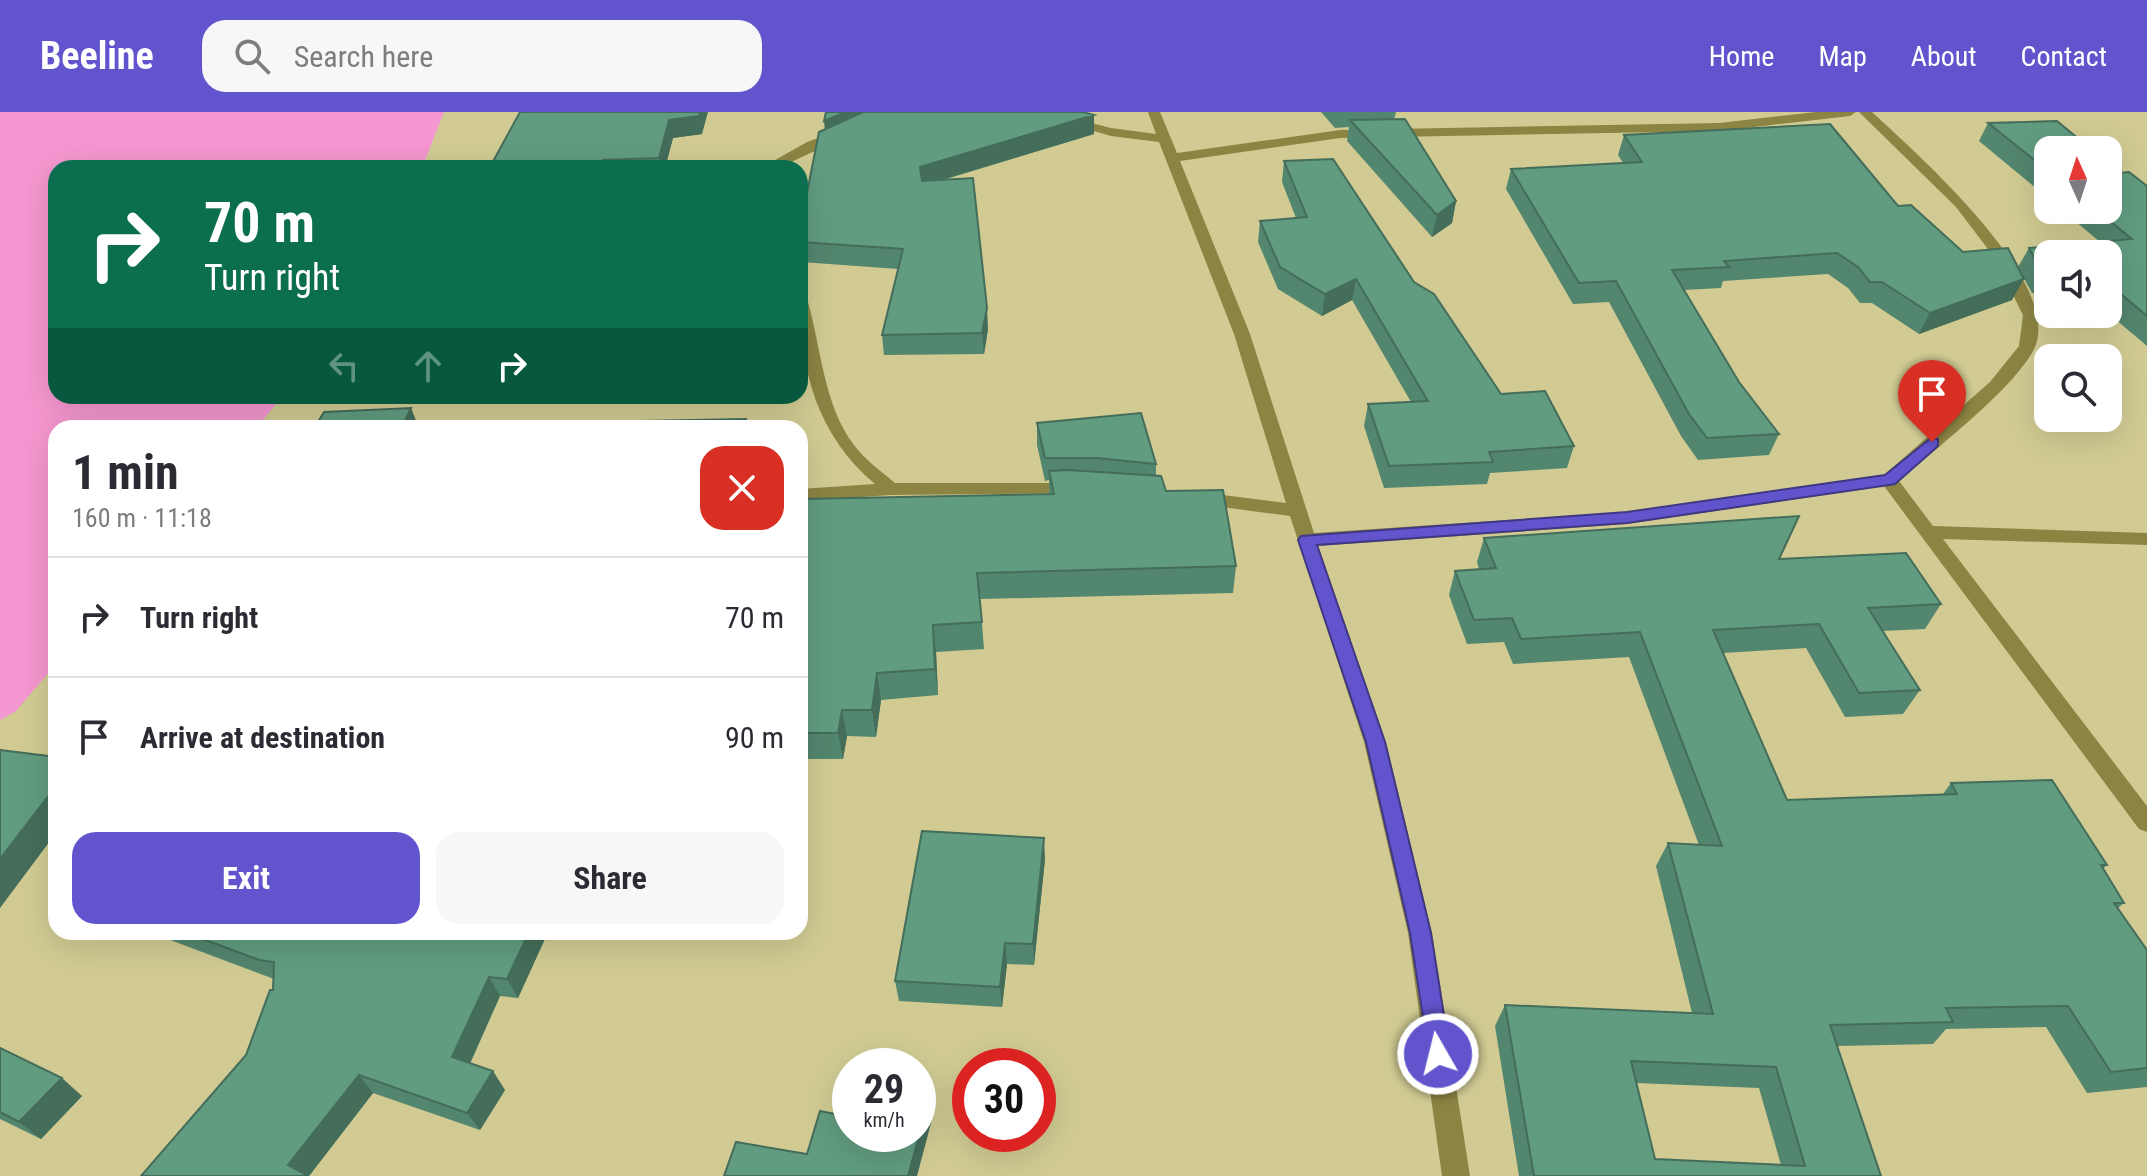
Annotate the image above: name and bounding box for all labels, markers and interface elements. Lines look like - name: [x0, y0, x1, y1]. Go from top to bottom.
- search box: [202, 20, 762, 92]
- text: Beeline: [40, 34, 154, 78]
- icon: search: [230, 34, 274, 78]
- text: Search here: [294, 39, 433, 74]
- text: Home: [1709, 40, 1774, 73]
- text: Map: [1818, 40, 1867, 73]
- text: About: [1911, 40, 1977, 73]
- text: Contact: [2021, 40, 2107, 73]
- north arrow: [2034, 136, 2122, 224]
- map controls: [2034, 136, 2122, 432]
- text: 70 m: [204, 190, 315, 256]
- icon: right: [72, 192, 176, 296]
- button: sound: [2034, 240, 2122, 328]
- text: Turn right: [204, 257, 340, 299]
- icon: left: [322, 344, 366, 388]
- icon: ahead: [406, 344, 450, 388]
- icon: right: [490, 344, 534, 388]
- button: search: [2034, 344, 2122, 432]
- pin: [1898, 360, 1966, 442]
- icon: arrive: [1910, 372, 1954, 416]
- text: 1 min: [72, 444, 179, 501]
- button: close: [700, 446, 784, 530]
- text: 160 m · 11:18: [72, 503, 212, 533]
- icon: right: [72, 595, 116, 639]
- text: Turn right: [140, 600, 258, 635]
- text: 70 m: [725, 600, 784, 635]
- icon: arrive: [72, 715, 116, 759]
- text: Arrive at destination: [140, 720, 385, 755]
- text: 90 m: [725, 720, 784, 755]
- button: Exit: [72, 832, 420, 924]
- button: Share: [436, 832, 784, 924]
- position arrow: [1396, 1012, 1480, 1096]
- speed limit sign: 30: [952, 1048, 1056, 1152]
- text: 29: [864, 1066, 904, 1113]
- text: km/h: [863, 1108, 905, 1132]

